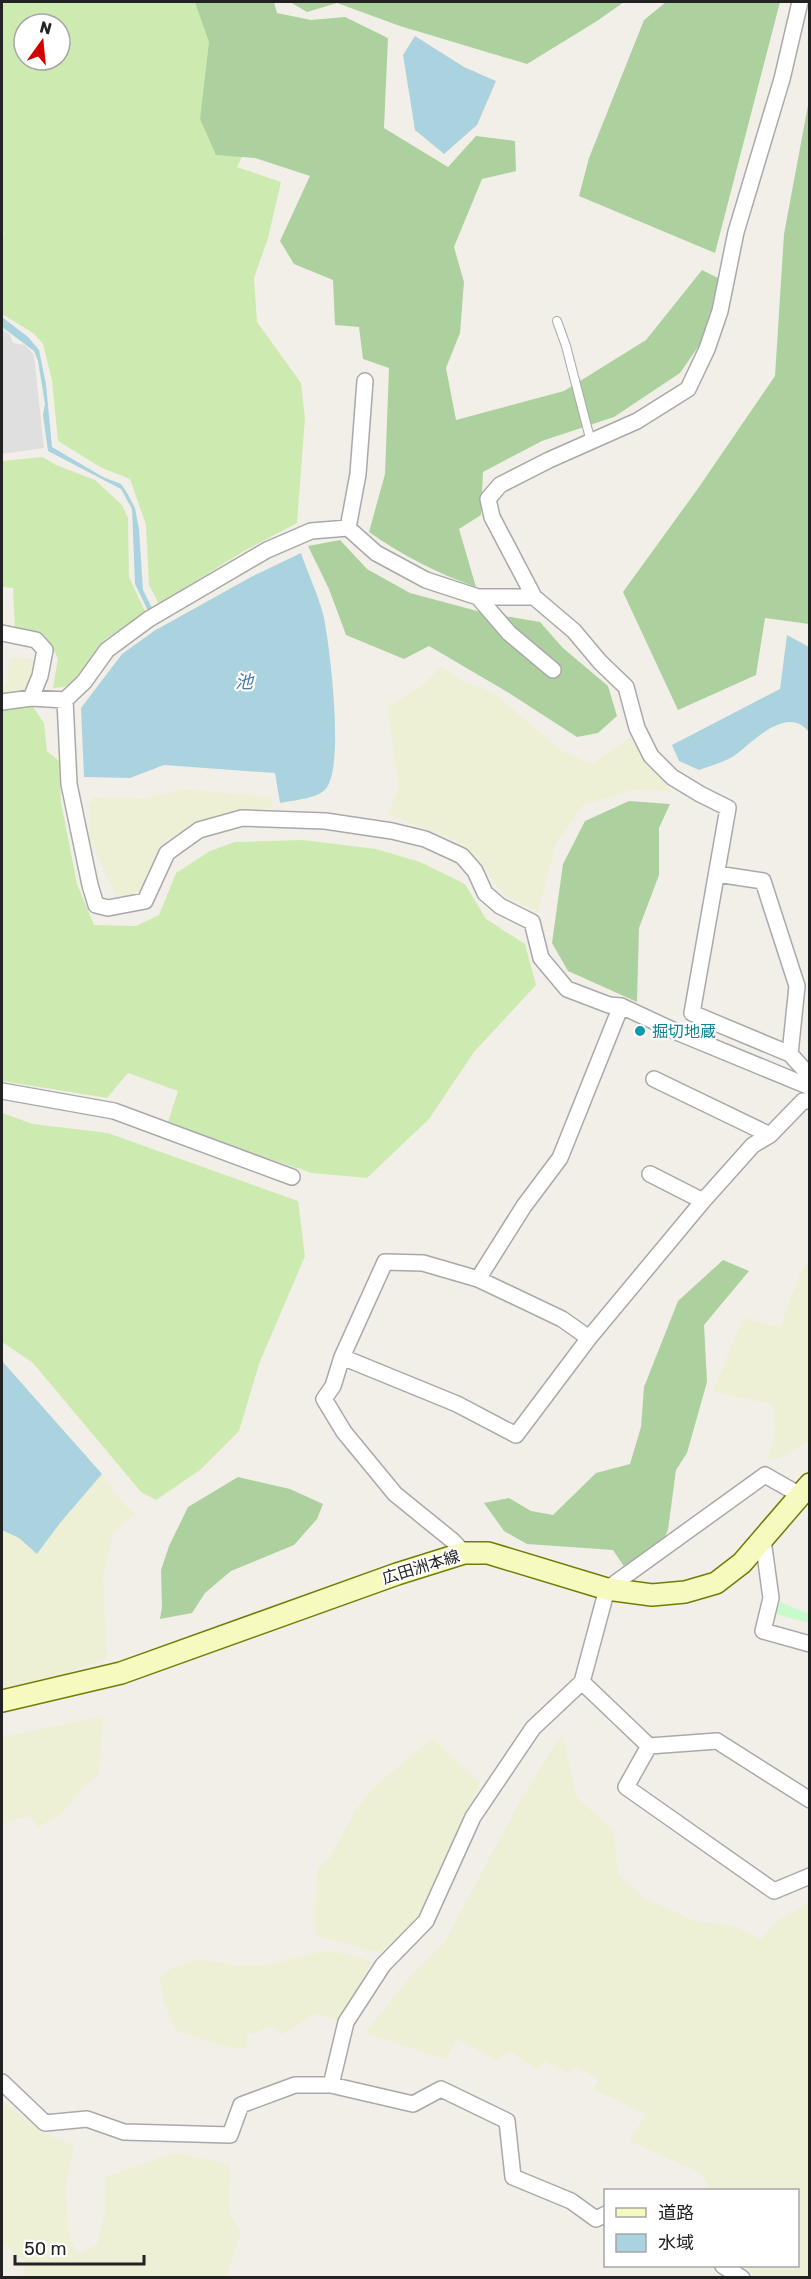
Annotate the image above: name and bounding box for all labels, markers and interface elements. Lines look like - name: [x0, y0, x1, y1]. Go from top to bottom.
- north arrow: [12, 12, 72, 72]
- text: N: [38, 17, 54, 39]
- water label: 池: [235, 671, 255, 693]
- place label: 掘切地蔵: [652, 1022, 716, 1041]
- marker: 掘切地蔵: [633, 1024, 647, 1038]
- street label: 広田洲本線: [380, 1546, 462, 1588]
- legend: [604, 2189, 799, 2267]
- text: 道路: [658, 2202, 694, 2224]
- scale bar: [15, 2228, 144, 2266]
- text: 水域: [658, 2232, 694, 2254]
- text: 50 m: [24, 2238, 67, 2260]

